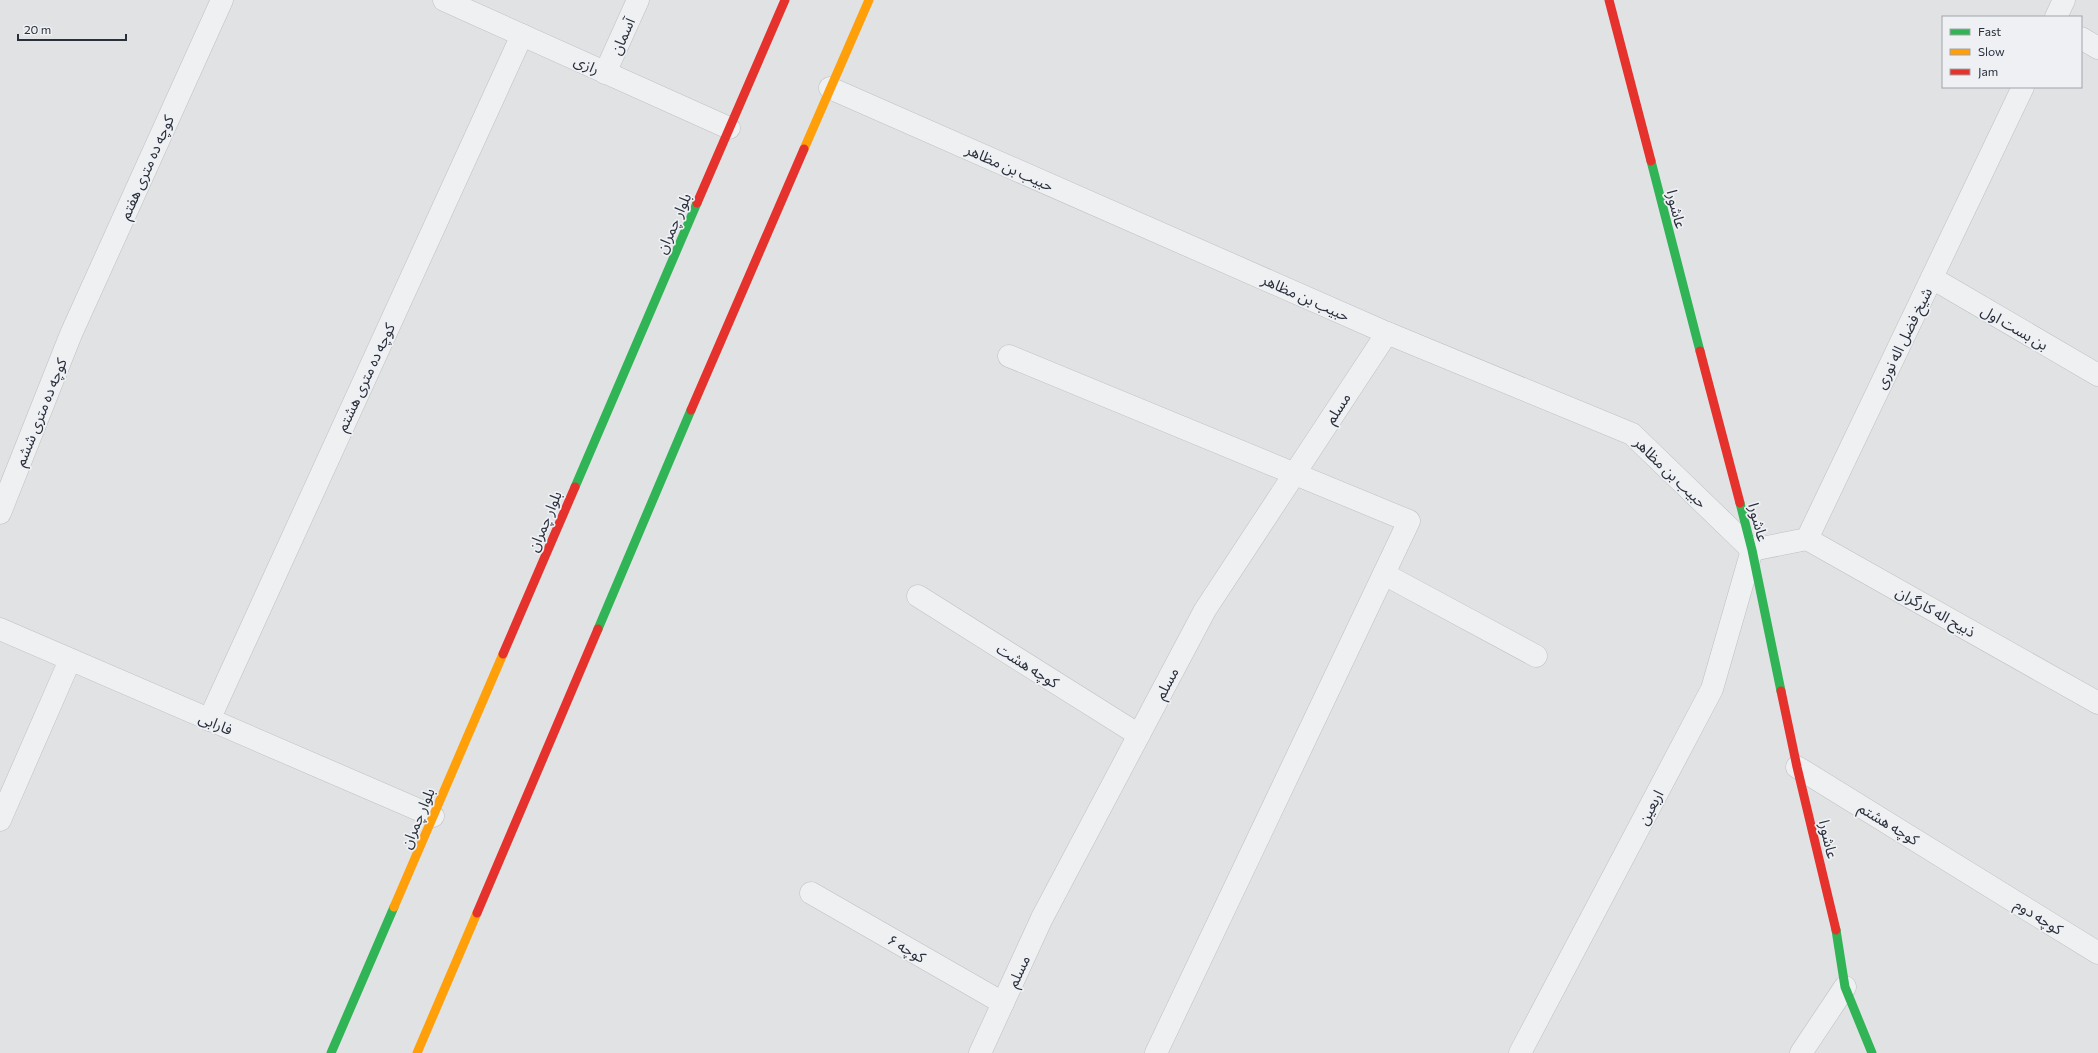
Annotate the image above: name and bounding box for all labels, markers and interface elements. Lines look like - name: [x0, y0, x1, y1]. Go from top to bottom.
- street label: آسمان: [606, 14, 639, 58]
- scale bar: [18, 16, 126, 42]
- legend: [1942, 16, 2082, 88]
- text: 20 m: [24, 22, 51, 36]
- text: Fast: [1978, 24, 2001, 38]
- text: Slow: [1978, 44, 2005, 58]
- street label: رازی: [571, 51, 602, 78]
- text: Jam: [1978, 64, 1998, 79]
- street label: کوچه ده متری هفتم: [115, 111, 180, 223]
- street label: حبیب بن مظاهر: [962, 139, 1057, 195]
- street label: عاشورا: [1663, 188, 1691, 231]
- street label: بلوار چمران: [652, 190, 696, 257]
- street label: حبیب بن مظاهر: [1258, 269, 1353, 325]
- street label: شیخ فضل اله نوری: [1871, 284, 1939, 393]
- street label: بن بست اول: [1978, 301, 2052, 354]
- street label: کوچه ده متری هشتم: [332, 319, 401, 435]
- street label: کوچه ده متری ششم: [10, 355, 73, 470]
- street label: مسلم: [1320, 389, 1356, 429]
- street label: حبیب بن مظاهر: [1629, 432, 1711, 512]
- street label: بلوار چمران: [523, 488, 567, 555]
- street label: عاشورا: [1744, 501, 1773, 544]
- street label: ذبیح اله کارگران: [1891, 582, 1979, 644]
- street label: کوچه هشت: [992, 639, 1063, 693]
- street label: مسلم: [1150, 664, 1184, 703]
- street label: فارابی: [196, 708, 236, 739]
- street label: بلوار چمران: [396, 785, 440, 852]
- street label: اربعین: [1633, 786, 1668, 828]
- street label: کوچه هشتم: [1854, 798, 1923, 851]
- street label: عاشورا: [1815, 818, 1842, 861]
- street label: کوچه دوم: [2010, 894, 2067, 941]
- street label: کوچه ۶: [884, 930, 930, 968]
- street label: مسلم: [1003, 952, 1036, 991]

